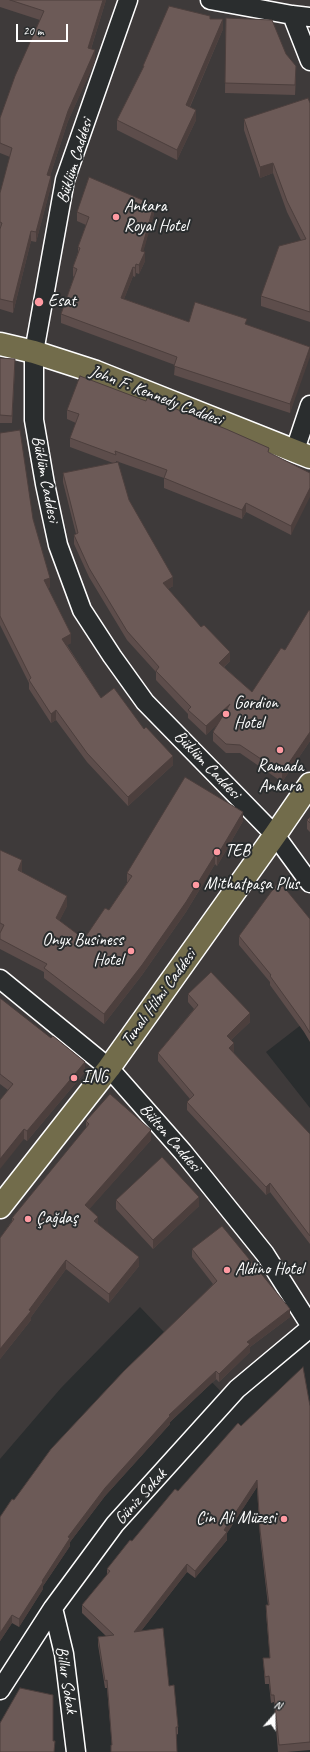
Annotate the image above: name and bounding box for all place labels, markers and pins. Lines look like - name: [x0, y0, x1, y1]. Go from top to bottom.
- place label: Ankara Royal Hotel: [124, 197, 188, 237]
- marker: Ankara Royal Hotel: [111, 212, 121, 222]
- place label: Esat: [48, 292, 76, 312]
- marker: Esat: [33, 296, 45, 308]
- place label: Gordion Hotel: [234, 694, 278, 734]
- marker: Gordion Hotel: [221, 709, 231, 719]
- marker: Ramada Ankara: [275, 745, 285, 755]
- place label: Ramada Ankara: [257, 757, 303, 797]
- place label: TEB: [225, 842, 250, 862]
- marker: TEB: [212, 847, 222, 857]
- place label: Mithatpaşa Plus: [204, 875, 299, 895]
- marker: Mithatpaşa Plus: [191, 880, 201, 890]
- place label: Onyx Business Hotel: [42, 931, 123, 971]
- marker: Onyx Business Hotel: [126, 946, 136, 956]
- place label: ING: [82, 1068, 108, 1088]
- marker: ING: [69, 1073, 79, 1083]
- place label: Çağdaş: [36, 1209, 78, 1229]
- marker: Çağdaş: [23, 1214, 33, 1224]
- place label: Aldino Hotel: [235, 1260, 304, 1280]
- marker: Aldino Hotel: [222, 1265, 232, 1275]
- place label: Cin Ali Müzesi: [196, 1509, 276, 1529]
- marker: Cin Ali Müzesi: [279, 1514, 289, 1524]

